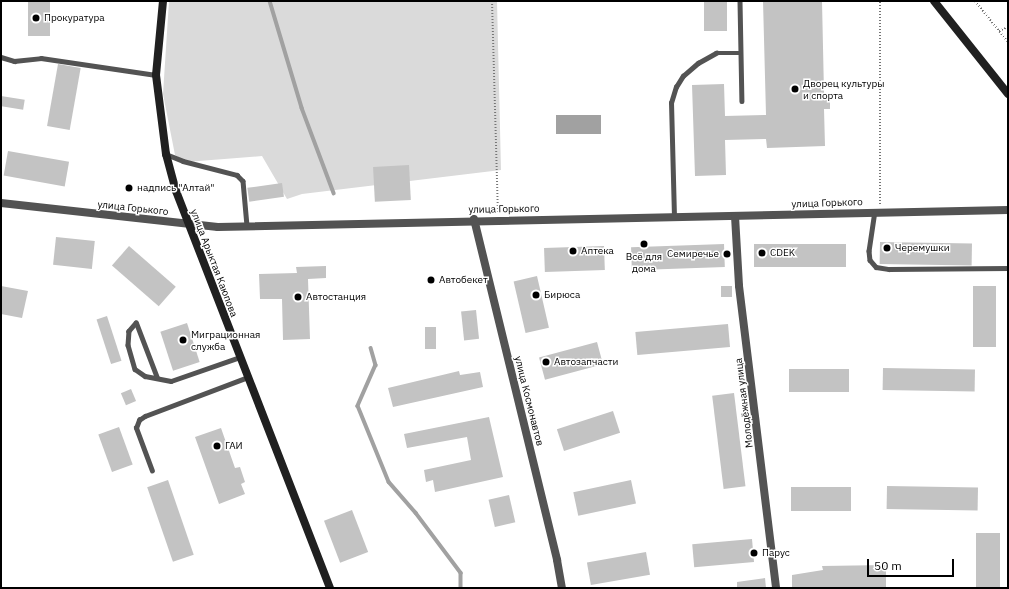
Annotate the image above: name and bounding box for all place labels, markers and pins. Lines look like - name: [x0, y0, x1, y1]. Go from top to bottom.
- place label: Прокуратура: [44, 12, 105, 24]
- marker: Прокуратура: [31, 13, 41, 23]
- place label: Дворец культуры и спорта: [803, 77, 885, 100]
- marker: Дворец культуры и спорта: [790, 84, 800, 94]
- place label: надпись "Алтай": [137, 182, 215, 194]
- marker: надпись "Алтай": [124, 183, 134, 193]
- marker: Всё для дома: [639, 239, 649, 249]
- place label: Черемушки: [895, 242, 950, 254]
- marker: Черемушки: [882, 243, 892, 253]
- place label: Аптека: [581, 245, 614, 257]
- marker: Аптека: [568, 246, 578, 256]
- place label: CDEK: [770, 247, 795, 259]
- place label: Семиречье: [667, 248, 719, 260]
- marker: CDEK: [757, 248, 767, 258]
- marker: Семиречье: [722, 249, 732, 259]
- place label: Всё для дома: [626, 250, 662, 274]
- place label: Автобекет: [439, 274, 488, 286]
- marker: Автобекет: [426, 275, 436, 285]
- place label: Бирюса: [544, 289, 580, 301]
- marker: Бирюса: [531, 290, 541, 300]
- place label: Автостанция: [306, 291, 366, 303]
- marker: Автостанция: [293, 292, 303, 302]
- place label: Миграционная служба: [191, 328, 260, 352]
- marker: Миграционная служба: [178, 335, 188, 345]
- place label: Автозапчасти: [554, 356, 618, 368]
- marker: Автозапчасти: [541, 357, 551, 367]
- place label: ГАИ: [225, 440, 243, 452]
- marker: ГАИ: [212, 441, 222, 451]
- place label: Парус: [762, 547, 790, 559]
- marker: Парус: [749, 548, 759, 558]

